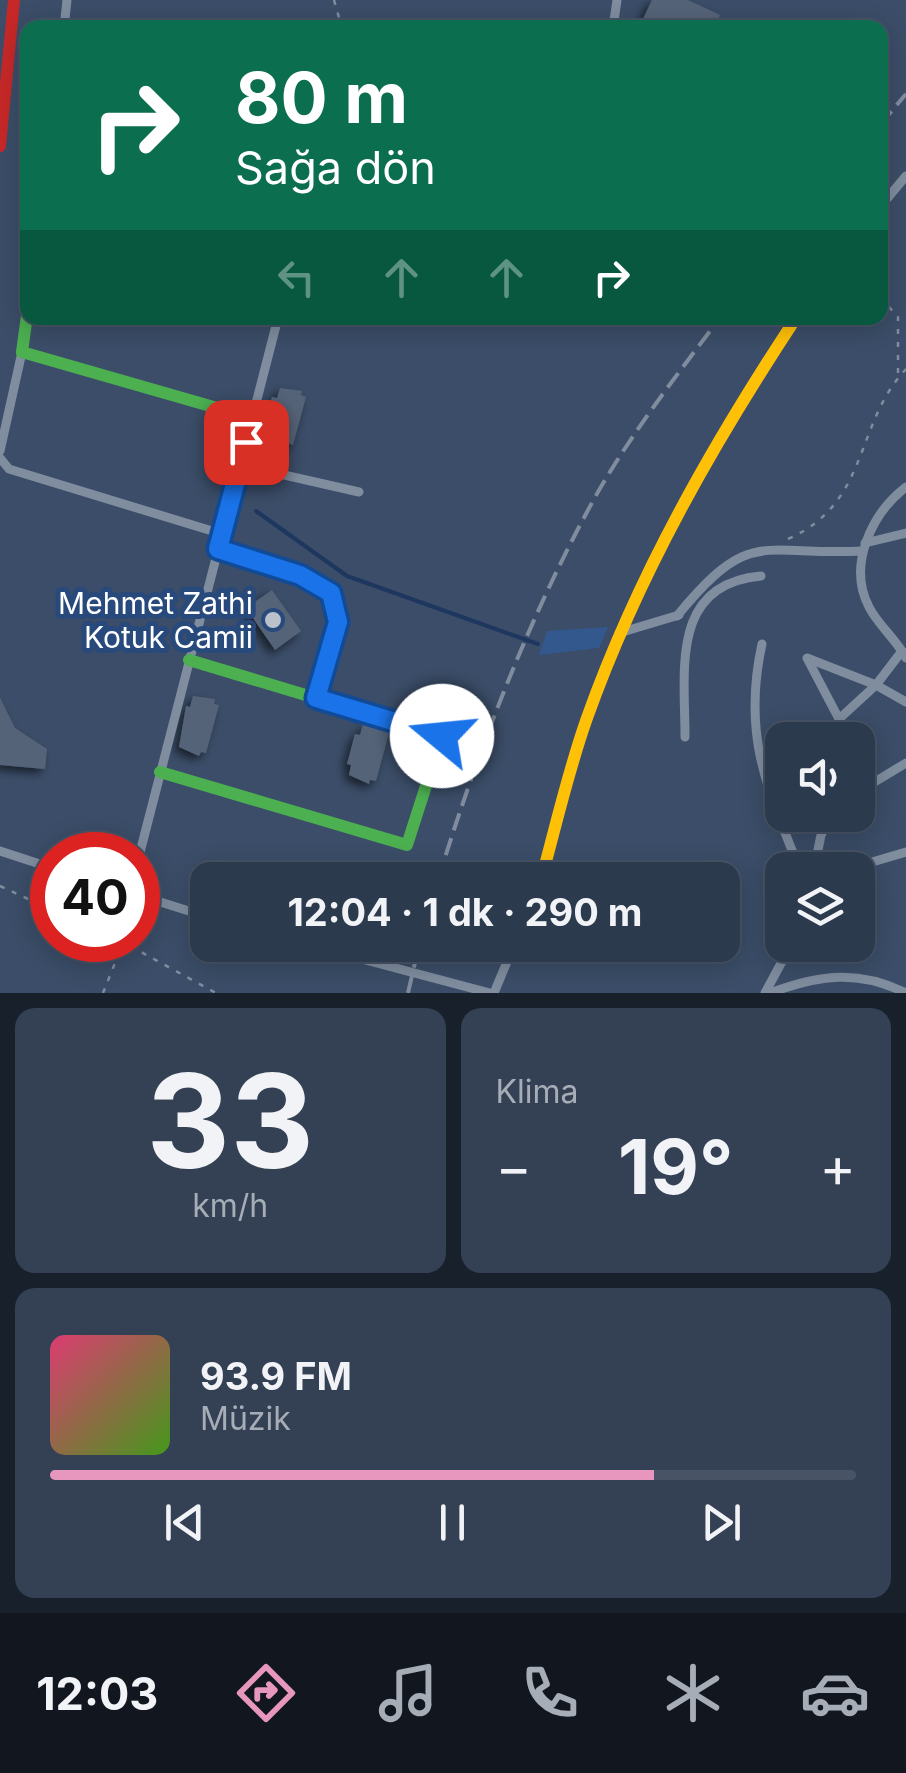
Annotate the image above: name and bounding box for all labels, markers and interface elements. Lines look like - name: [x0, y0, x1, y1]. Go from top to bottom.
- text: 80 m: [235, 55, 408, 140]
- icon: right: [70, 60, 200, 190]
- text: Sağa dön: [235, 140, 436, 195]
- icon: left: [269, 250, 324, 305]
- icon: ahead: [374, 250, 429, 305]
- icon: ahead: [479, 250, 534, 305]
- icon: right: [584, 250, 639, 305]
- pin: [204, 400, 289, 485]
- icon: arrive: [219, 415, 274, 470]
- place label: Mehmet Zathi Kotuk Camii: [58, 585, 253, 655]
- marker: Mehmet Zathi Kotuk Camii: [262, 609, 284, 631]
- position arrow: [390, 684, 494, 788]
- map controls: [765, 722, 875, 962]
- button: sound: [765, 722, 875, 832]
- speed limit sign: 40: [30, 832, 160, 962]
- button: layers: [765, 852, 875, 962]
- text: 12:04 · 1 dk · 290 m: [287, 889, 643, 935]
- text: 33: [146, 1042, 314, 1199]
- text: Klima: [496, 1072, 579, 1111]
- text: 19°: [618, 1121, 734, 1212]
- text: −: [496, 1134, 532, 1200]
- text: +: [820, 1134, 856, 1200]
- text: km/h: [192, 1186, 268, 1225]
- text: 93.9 FM: [200, 1353, 352, 1399]
- text: Müzik: [200, 1399, 291, 1438]
- icon: previous: [157, 1495, 212, 1550]
- icon: pause: [425, 1495, 480, 1550]
- icon: next: [694, 1495, 749, 1550]
- icon: directions: [231, 1658, 301, 1728]
- icon: music: [373, 1658, 443, 1728]
- icon: phone: [515, 1658, 585, 1728]
- icon: climate: [658, 1658, 728, 1728]
- icon: car: [800, 1658, 870, 1728]
- text: 12:03: [36, 1666, 158, 1721]

